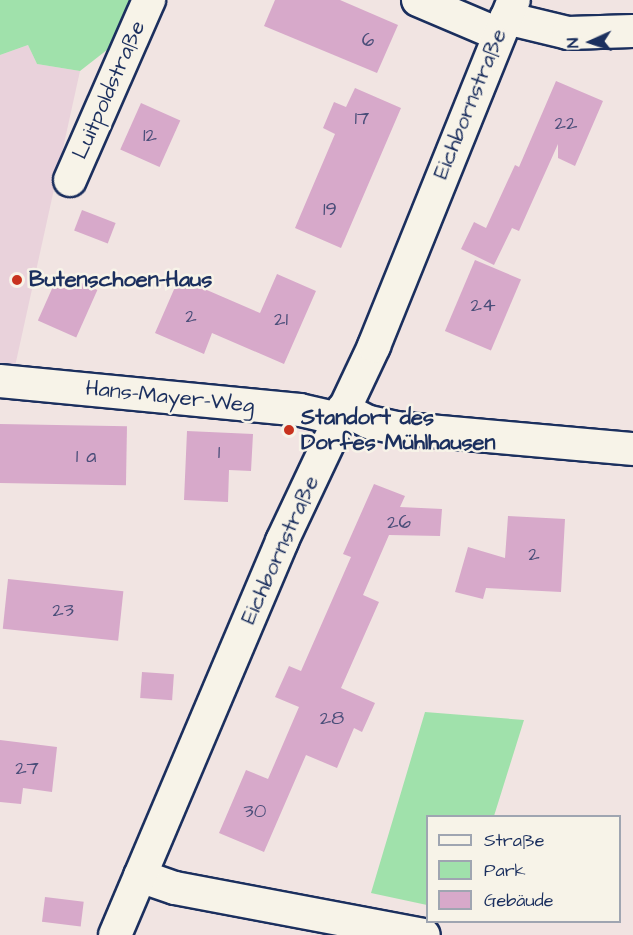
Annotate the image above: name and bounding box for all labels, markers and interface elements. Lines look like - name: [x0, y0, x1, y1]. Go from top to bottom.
- north arrow: [561, 12, 621, 72]
- street label: Luitpoldstraße: [67, 17, 151, 163]
- street label: Eichbornstraße: [428, 25, 512, 183]
- house number: 6: [362, 28, 374, 52]
- text: N: [562, 37, 584, 49]
- house number: 17: [355, 106, 369, 130]
- house number: 22: [555, 111, 577, 135]
- house number: 12: [143, 123, 157, 147]
- house number: 19: [323, 197, 337, 221]
- place label: Butenschoen-Haus: [29, 267, 212, 293]
- marker: Butenschoen-Haus: [10, 273, 24, 287]
- house number: 24: [470, 293, 496, 317]
- house number: 2: [185, 304, 197, 328]
- house number: 21: [274, 307, 288, 331]
- street label: Hans-Mayer-Weg: [84, 375, 256, 419]
- place label: Standort des Dorfes Mühlhausen: [301, 404, 496, 456]
- marker: Standort des Dorfes Mühlhausen: [282, 423, 296, 437]
- house number: 1: [218, 440, 220, 464]
- house number: 1 a: [76, 444, 96, 468]
- street label: Eichbornstraße: [235, 472, 325, 628]
- house number: 26: [387, 510, 411, 534]
- house number: 2: [528, 542, 540, 566]
- house number: 23: [52, 598, 74, 622]
- house number: 28: [320, 706, 344, 730]
- house number: 27: [15, 756, 39, 780]
- house number: 30: [244, 799, 266, 823]
- legend: [426, 815, 621, 923]
- text: Straße: [484, 828, 544, 853]
- text: Park: [484, 858, 526, 883]
- text: Gebäude: [484, 888, 554, 913]

